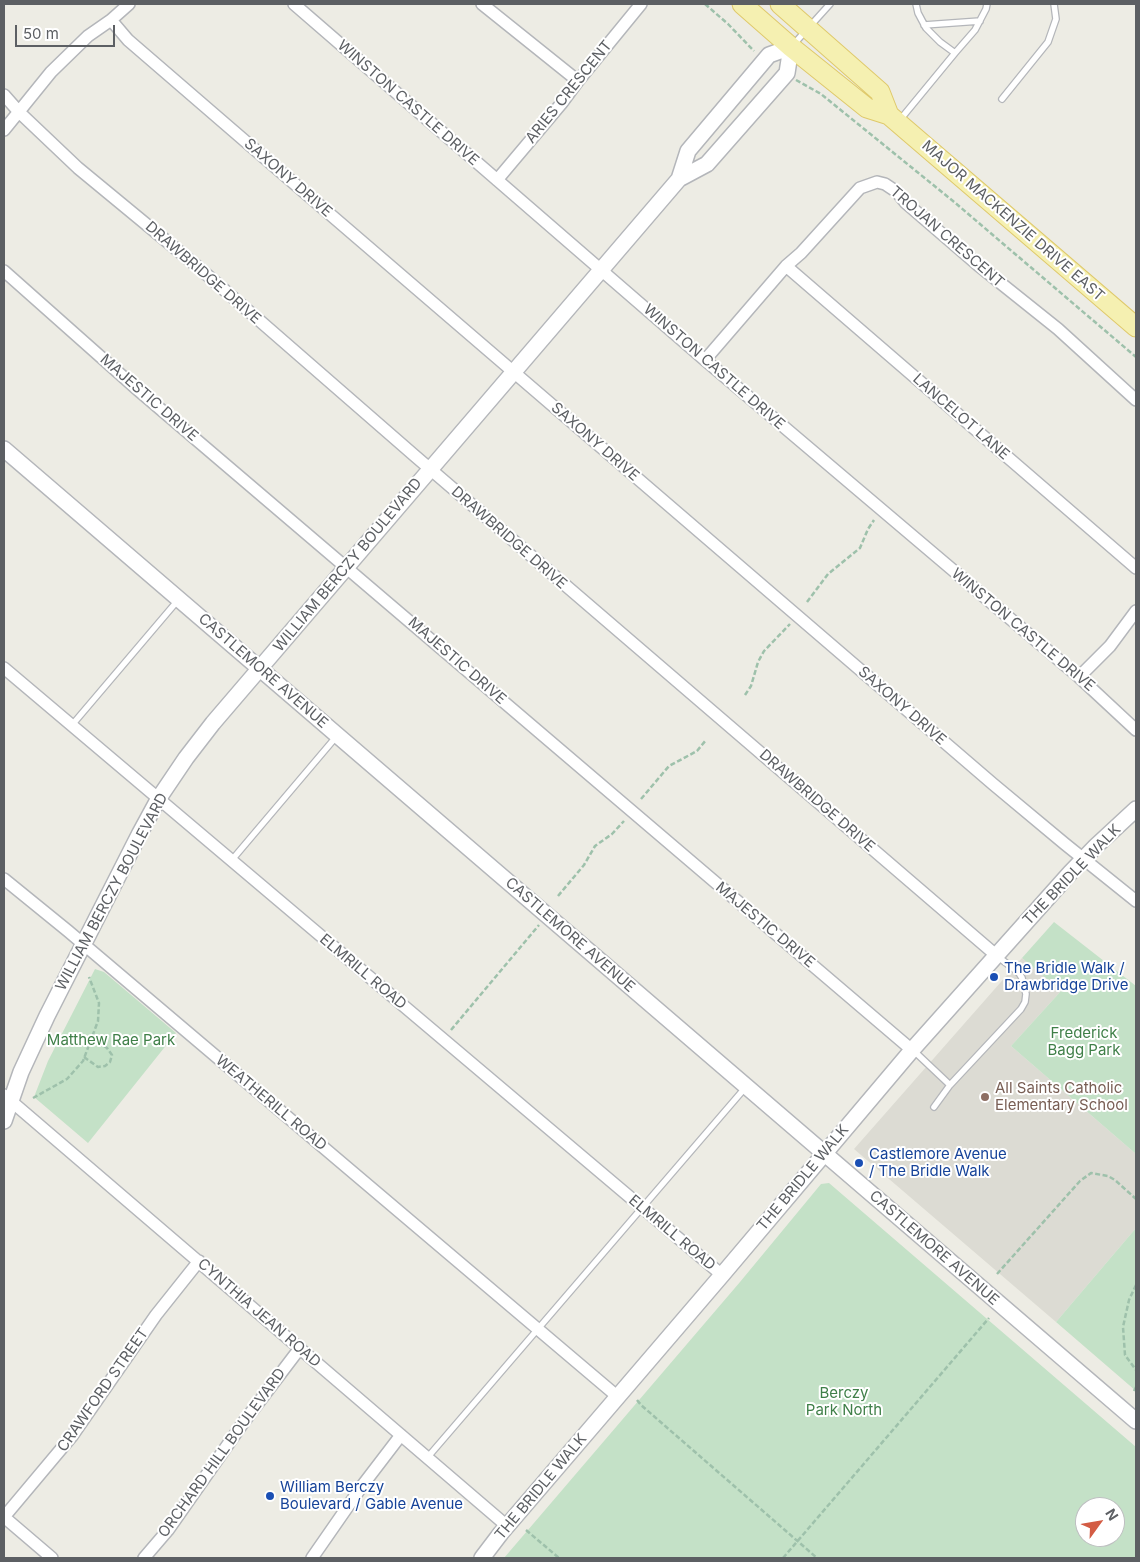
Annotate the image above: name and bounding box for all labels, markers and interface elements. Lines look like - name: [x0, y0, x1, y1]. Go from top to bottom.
- scale bar: [18, 15, 118, 47]
- text: 50 m: [23, 24, 59, 43]
- street label: WINSTON CASTLE DRIVE: [333, 37, 483, 169]
- street label: ARIES CRESCENT: [522, 37, 616, 147]
- street label: SAXONY DRIVE: [240, 135, 336, 221]
- street label: MAJOR MACKENZIE DRIVE EAST: [918, 137, 1108, 305]
- street label: TROJAN CRESCENT: [886, 183, 1008, 291]
- street label: DRAWBRIDGE DRIVE: [141, 218, 265, 328]
- street label: WINSTON CASTLE DRIVE: [639, 301, 789, 433]
- street label: MAJESTIC DRIVE: [96, 351, 202, 445]
- street label: LANCELOT LANE: [909, 370, 1013, 464]
- street label: SAXONY DRIVE: [547, 399, 643, 485]
- street label: WILLIAM BERCZY BOULEVARD: [270, 474, 426, 656]
- street label: DRAWBRIDGE DRIVE: [447, 483, 571, 593]
- street label: WINSTON CASTLE DRIVE: [948, 565, 1098, 695]
- street label: CASTLEMORE AVENUE: [194, 610, 332, 732]
- street label: MAJESTIC DRIVE: [404, 614, 510, 708]
- street label: SAXONY DRIVE: [854, 663, 950, 749]
- street label: DRAWBRIDGE DRIVE: [755, 746, 879, 856]
- street label: WILLIAM BERCZY BOULEVARD: [52, 790, 172, 994]
- street label: THE BRIDLE WALK: [1019, 821, 1125, 929]
- street label: CASTLEMORE AVENUE: [501, 874, 639, 996]
- street label: MAJESTIC DRIVE: [712, 878, 818, 972]
- street label: ELMRILL ROAD: [316, 930, 410, 1014]
- place label: The Bridle Walk / Drawbridge Drive: [1004, 959, 1128, 994]
- marker: The Bridle Walk / Drawbridge Drive: [988, 971, 1000, 983]
- park label: Frederick Bagg Park: [1048, 1024, 1120, 1059]
- park label: Matthew Rae Park: [47, 1031, 175, 1049]
- street label: WEATHERILL ROAD: [212, 1051, 330, 1155]
- place label: All Saints Catholic Elementary School: [995, 1079, 1128, 1114]
- marker: All Saints Catholic Elementary School: [979, 1091, 991, 1103]
- street label: THE BRIDLE WALK: [753, 1121, 853, 1235]
- place label: Castlemore Avenue / The Bridle Walk: [869, 1145, 1007, 1180]
- marker: Castlemore Avenue / The Bridle Walk: [853, 1157, 865, 1169]
- street label: CASTLEMORE AVENUE: [865, 1187, 1003, 1309]
- street label: ELMRILL ROAD: [625, 1191, 719, 1275]
- street label: CYNTHIA JEAN ROAD: [194, 1255, 324, 1371]
- street label: CRAWFORD STREET: [54, 1325, 152, 1455]
- street label: ORCHARD HILL BOULEVARD: [155, 1365, 289, 1541]
- park label: Berczy Park North: [806, 1384, 882, 1419]
- street label: THE BRIDLE WALK: [491, 1430, 591, 1544]
- place label: William Berczy Boulevard / Gable Avenue: [280, 1478, 463, 1513]
- marker: William Berczy Boulevard / Gable Avenue: [264, 1490, 276, 1502]
- north arrow: [1075, 1497, 1125, 1547]
- text: N: [1102, 1505, 1122, 1523]

